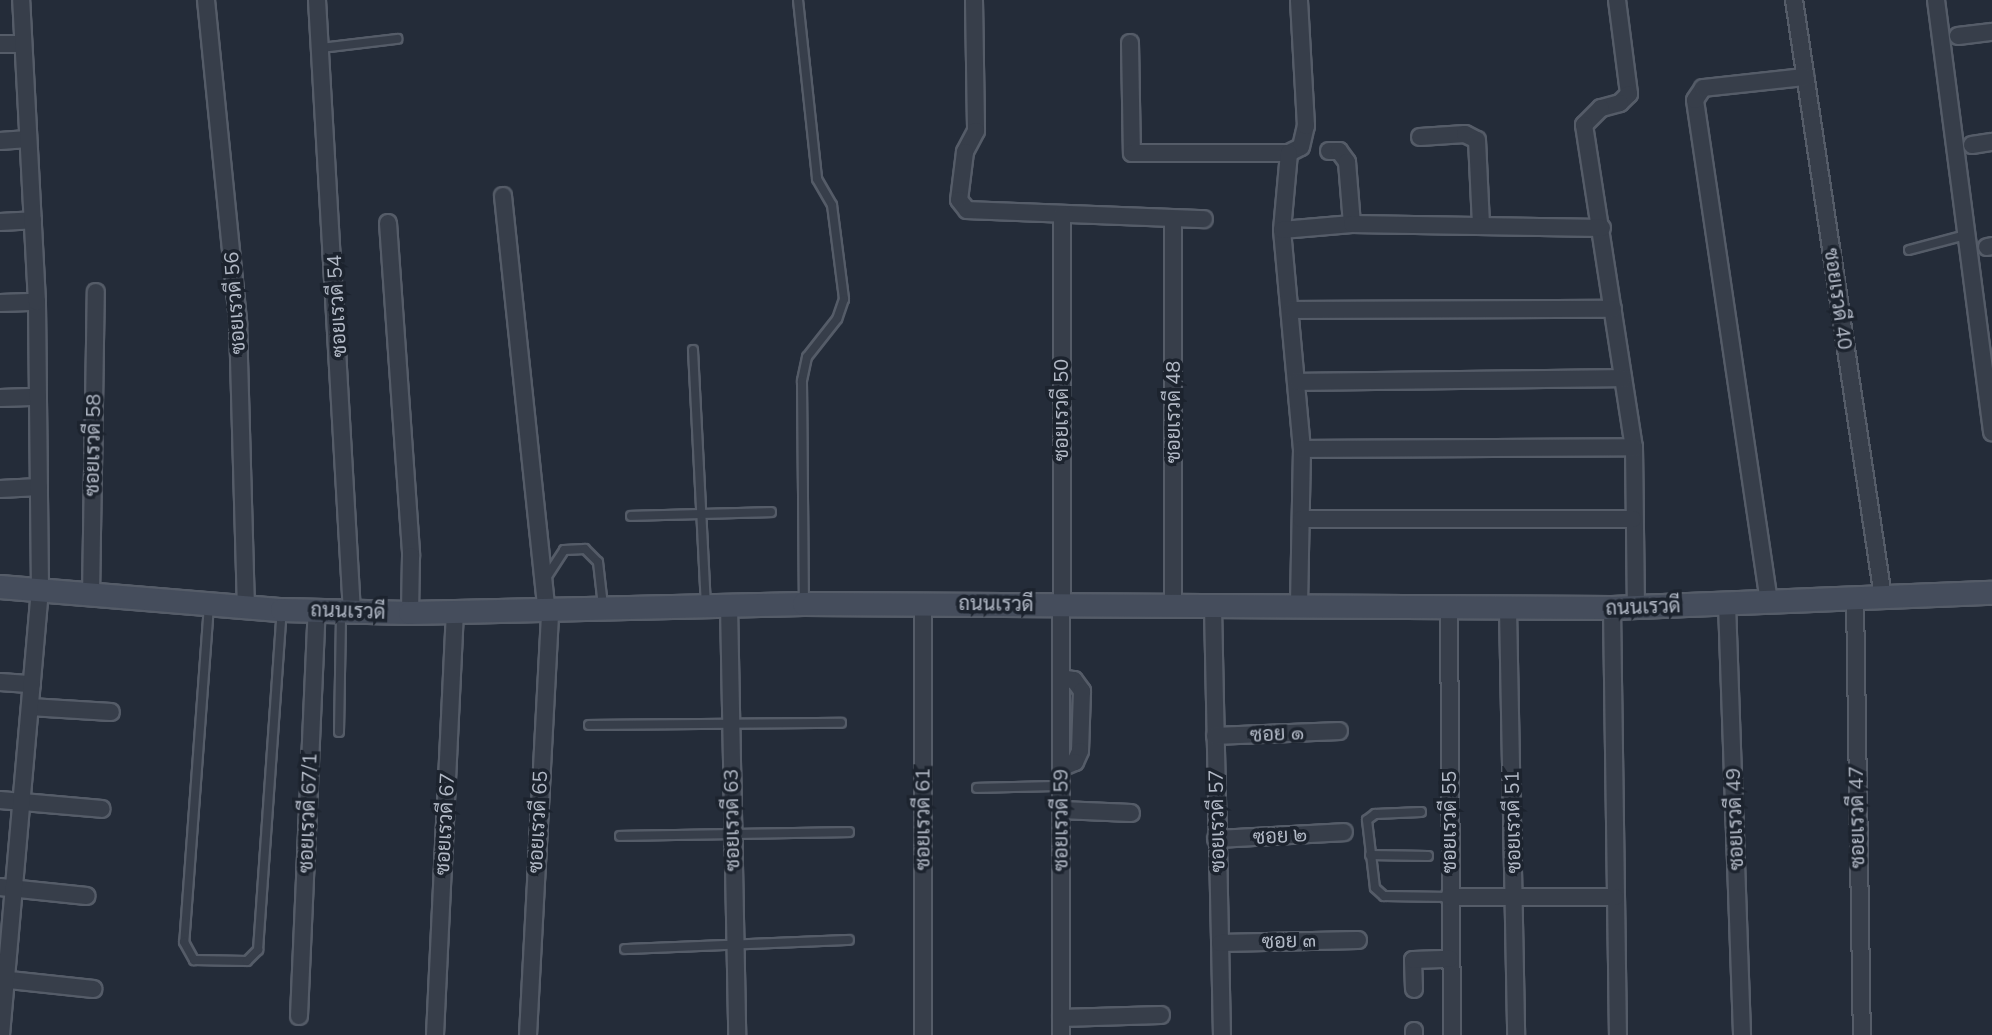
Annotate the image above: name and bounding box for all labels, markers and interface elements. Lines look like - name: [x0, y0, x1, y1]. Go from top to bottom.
- street label: ซอยเรวดี 40: [1819, 247, 1857, 351]
- street label: ซอยเรวดี 56: [219, 251, 251, 355]
- street label: ซอยเรวดี 54: [322, 254, 352, 358]
- street label: ซอยเรวดี 50: [1049, 359, 1073, 461]
- street label: ซอยเรวดี 48: [1161, 361, 1185, 463]
- street label: ซอยเรวดี 58: [80, 393, 106, 497]
- street label: ถนนเรวดี: [958, 591, 1034, 617]
- street label: ถนนเรวดี: [1605, 594, 1681, 620]
- street label: ถนนเรวดี: [310, 598, 386, 624]
- street label: ซอย ๑: [1249, 721, 1305, 747]
- street label: ซอยเรวดี 67/1: [294, 752, 322, 874]
- street label: ซอยเรวดี 47: [1844, 765, 1870, 869]
- street label: ซอยเรวดี 49: [1721, 767, 1749, 871]
- street label: ซอยเรวดี 63: [719, 768, 745, 872]
- street label: ซอยเรวดี 61: [911, 768, 935, 870]
- street label: ซอยเรวดี 59: [1049, 769, 1073, 871]
- street label: ซอยเรวดี 57: [1204, 769, 1230, 873]
- street label: ซอยเรวดี 65: [523, 770, 553, 874]
- street label: ซอยเรวดี 51: [1500, 770, 1526, 874]
- street label: ซอยเรวดี 55: [1437, 771, 1461, 873]
- street label: ซอยเรวดี 67: [430, 772, 460, 876]
- street label: ซอย ๒: [1252, 823, 1308, 849]
- street label: ซอย ๓: [1261, 928, 1317, 954]

